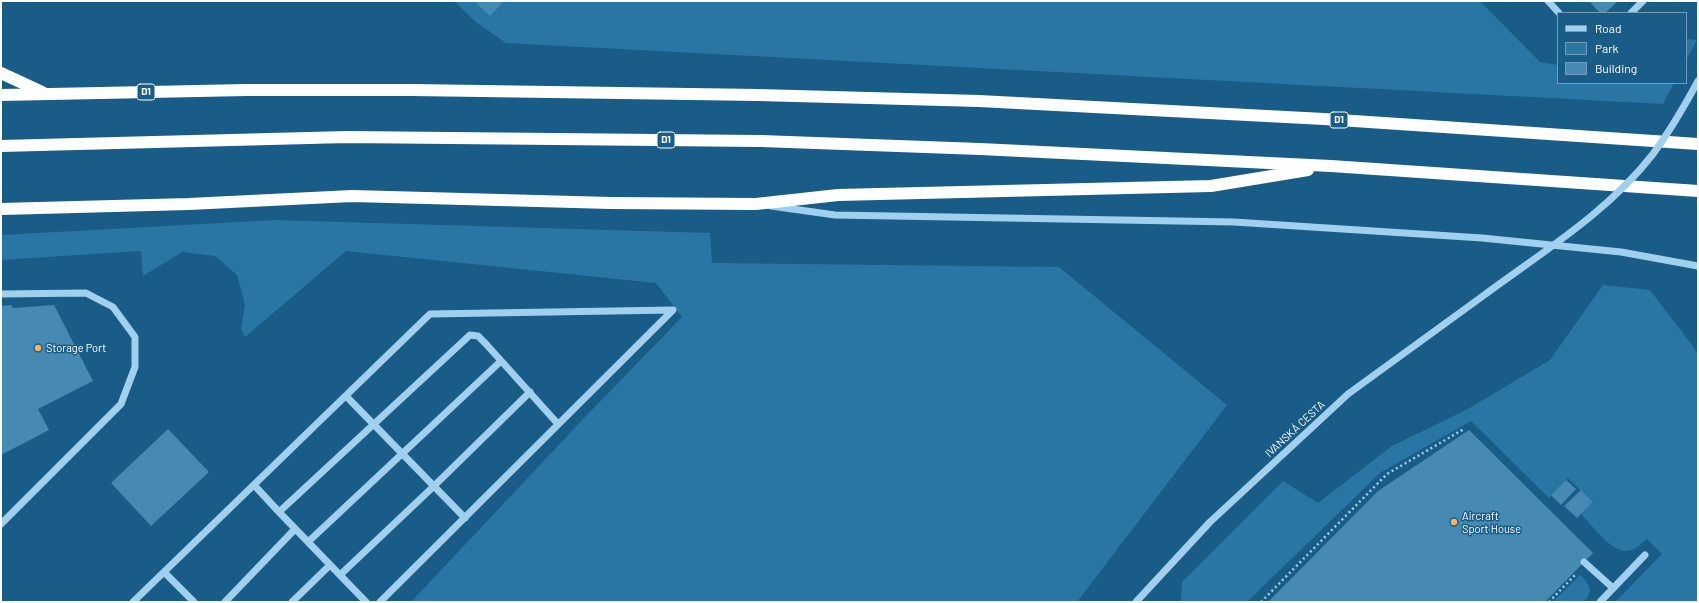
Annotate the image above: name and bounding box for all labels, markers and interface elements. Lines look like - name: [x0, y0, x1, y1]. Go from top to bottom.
- legend: [1557, 12, 1687, 84]
- text: Road: [1595, 21, 1622, 35]
- text: Park: [1595, 41, 1619, 55]
- text: Building: [1595, 61, 1637, 75]
- road number: D1: [137, 84, 155, 100]
- road number: D1: [1330, 112, 1348, 128]
- road number: D1: [657, 132, 675, 148]
- place label: Storage Port: [46, 341, 106, 355]
- marker: Storage Port: [33, 343, 43, 353]
- street label: IVANSKÁ CESTA: [1262, 398, 1328, 460]
- place label: Aircraft Sport House: [1462, 509, 1521, 535]
- marker: Aircraft Sport House: [1449, 517, 1459, 527]

